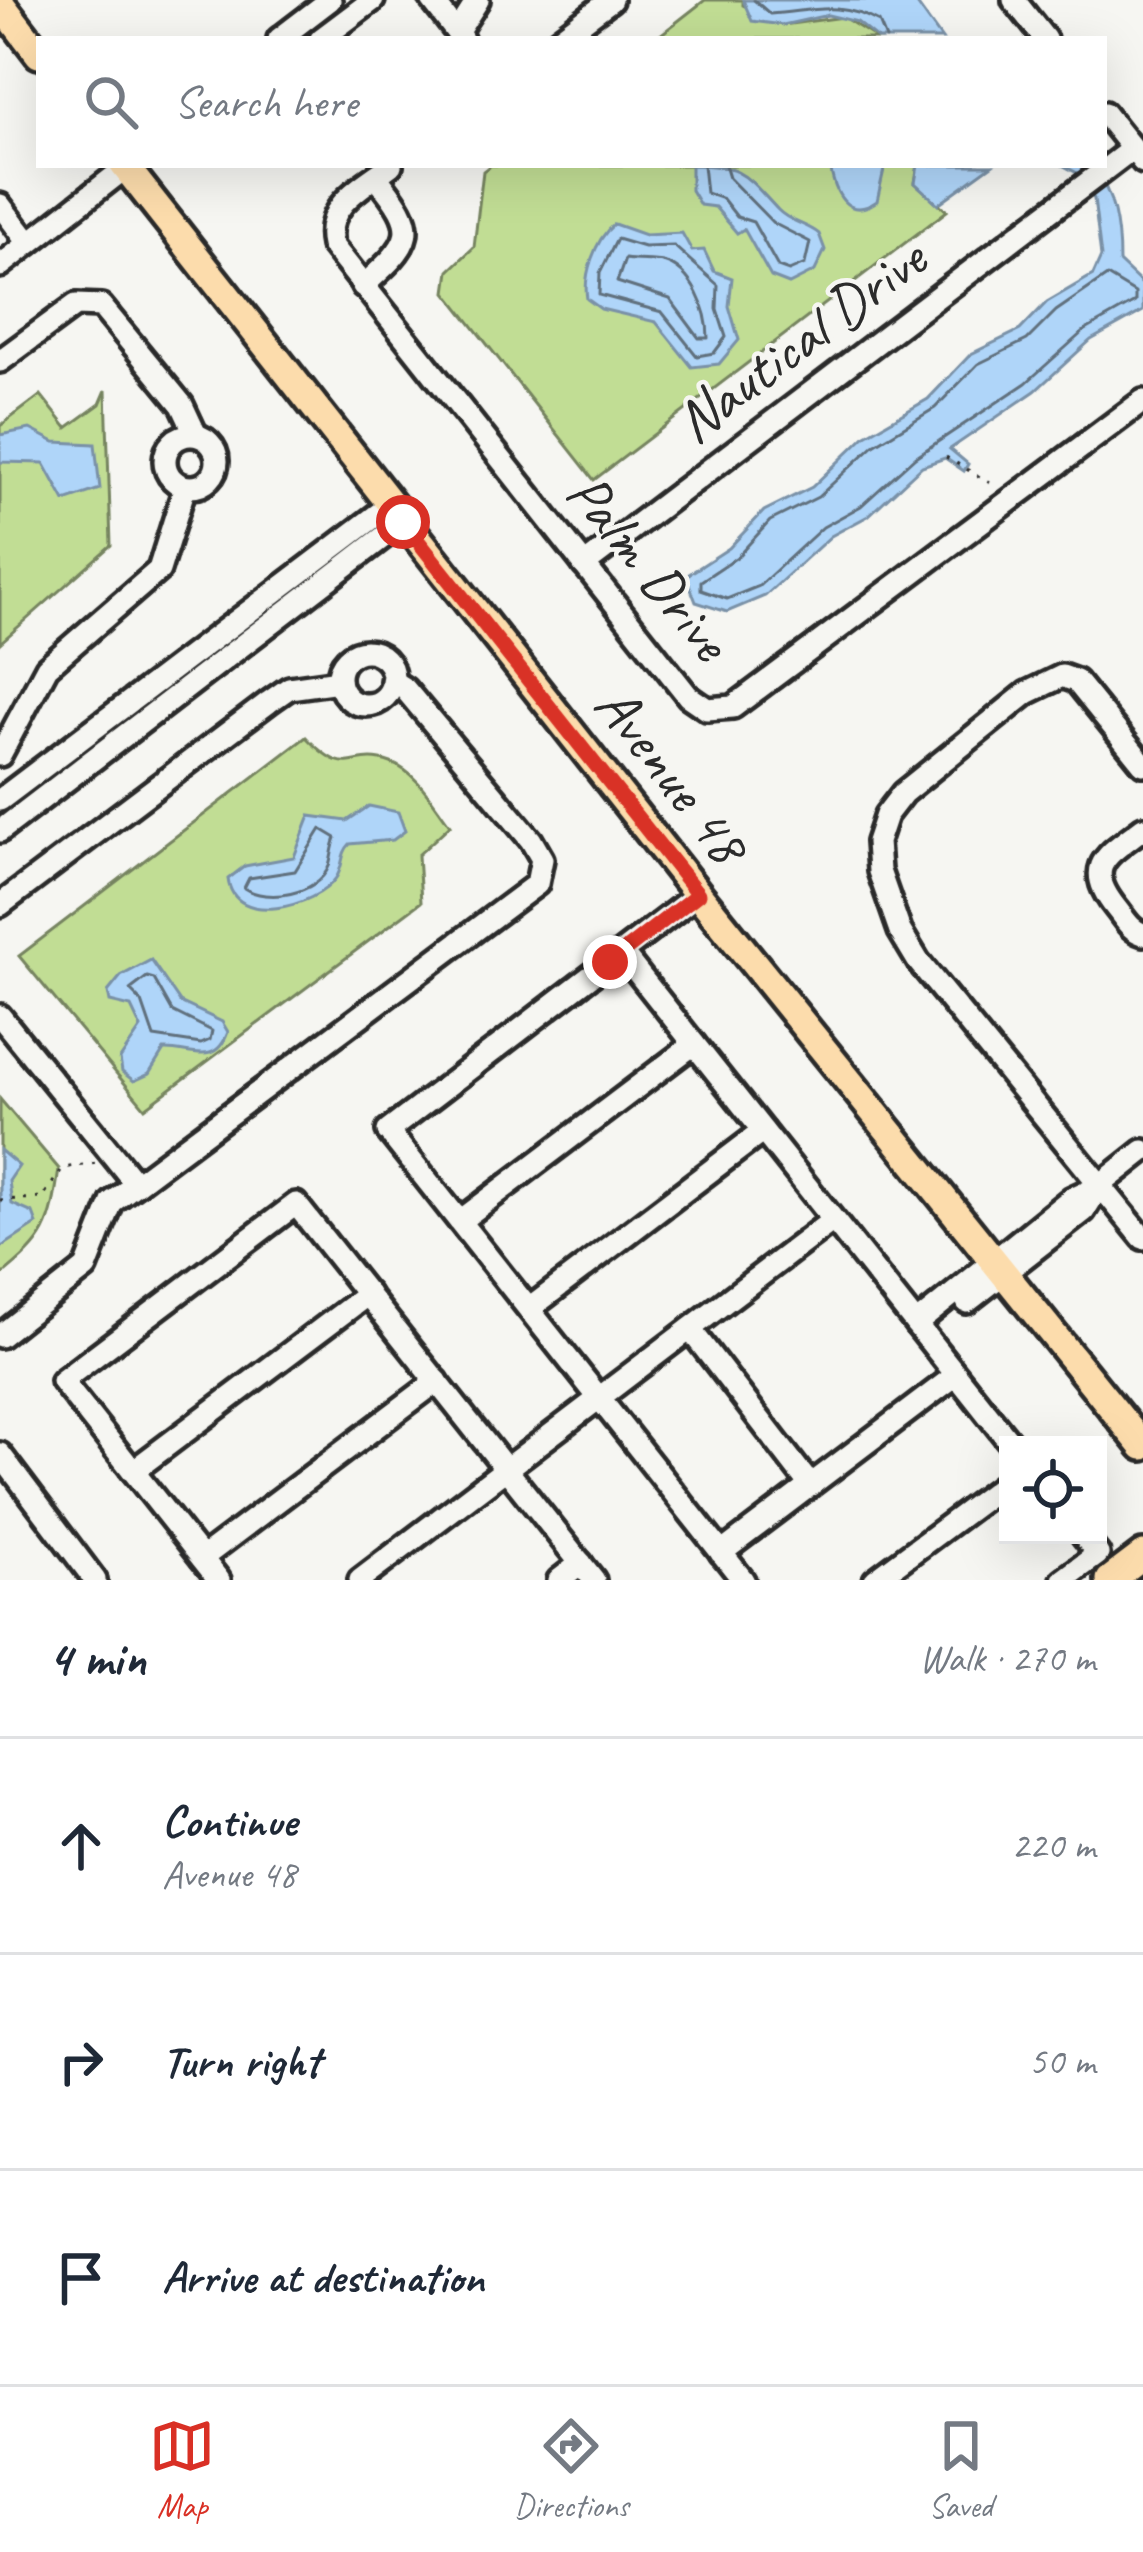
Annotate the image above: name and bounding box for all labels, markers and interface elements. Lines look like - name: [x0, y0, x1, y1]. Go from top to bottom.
- search box: [36, 36, 1107, 168]
- icon: search: [78, 69, 144, 135]
- text: Search here: [174, 74, 357, 131]
- street label: Nautical Drive: [659, 219, 943, 459]
- street label: Palm Drive: [550, 457, 750, 678]
- route start: [376, 495, 430, 549]
- street label: Avenue 48: [579, 669, 769, 883]
- route end: [583, 935, 637, 989]
- map controls: [999, 1436, 1107, 1544]
- button: locate: [999, 1436, 1107, 1544]
- text: 4 min: [48, 1626, 146, 1690]
- text: Walk · 270 m: [919, 1634, 1095, 1683]
- text: Continue: [162, 1793, 296, 1850]
- icon: ahead: [48, 1813, 114, 1879]
- text: 220 m: [1011, 1821, 1095, 1870]
- text: Avenue 48: [162, 1850, 296, 1899]
- icon: right: [48, 2029, 114, 2095]
- text: Turn right: [162, 2033, 320, 2090]
- text: 50 m: [1029, 2037, 1095, 2086]
- icon: arrive: [48, 2245, 114, 2311]
- text: Arrive at destination: [162, 2249, 484, 2306]
- tab: Map: [149, 2413, 215, 2527]
- tab: Directions: [514, 2413, 629, 2527]
- tab: Saved: [928, 2413, 994, 2527]

